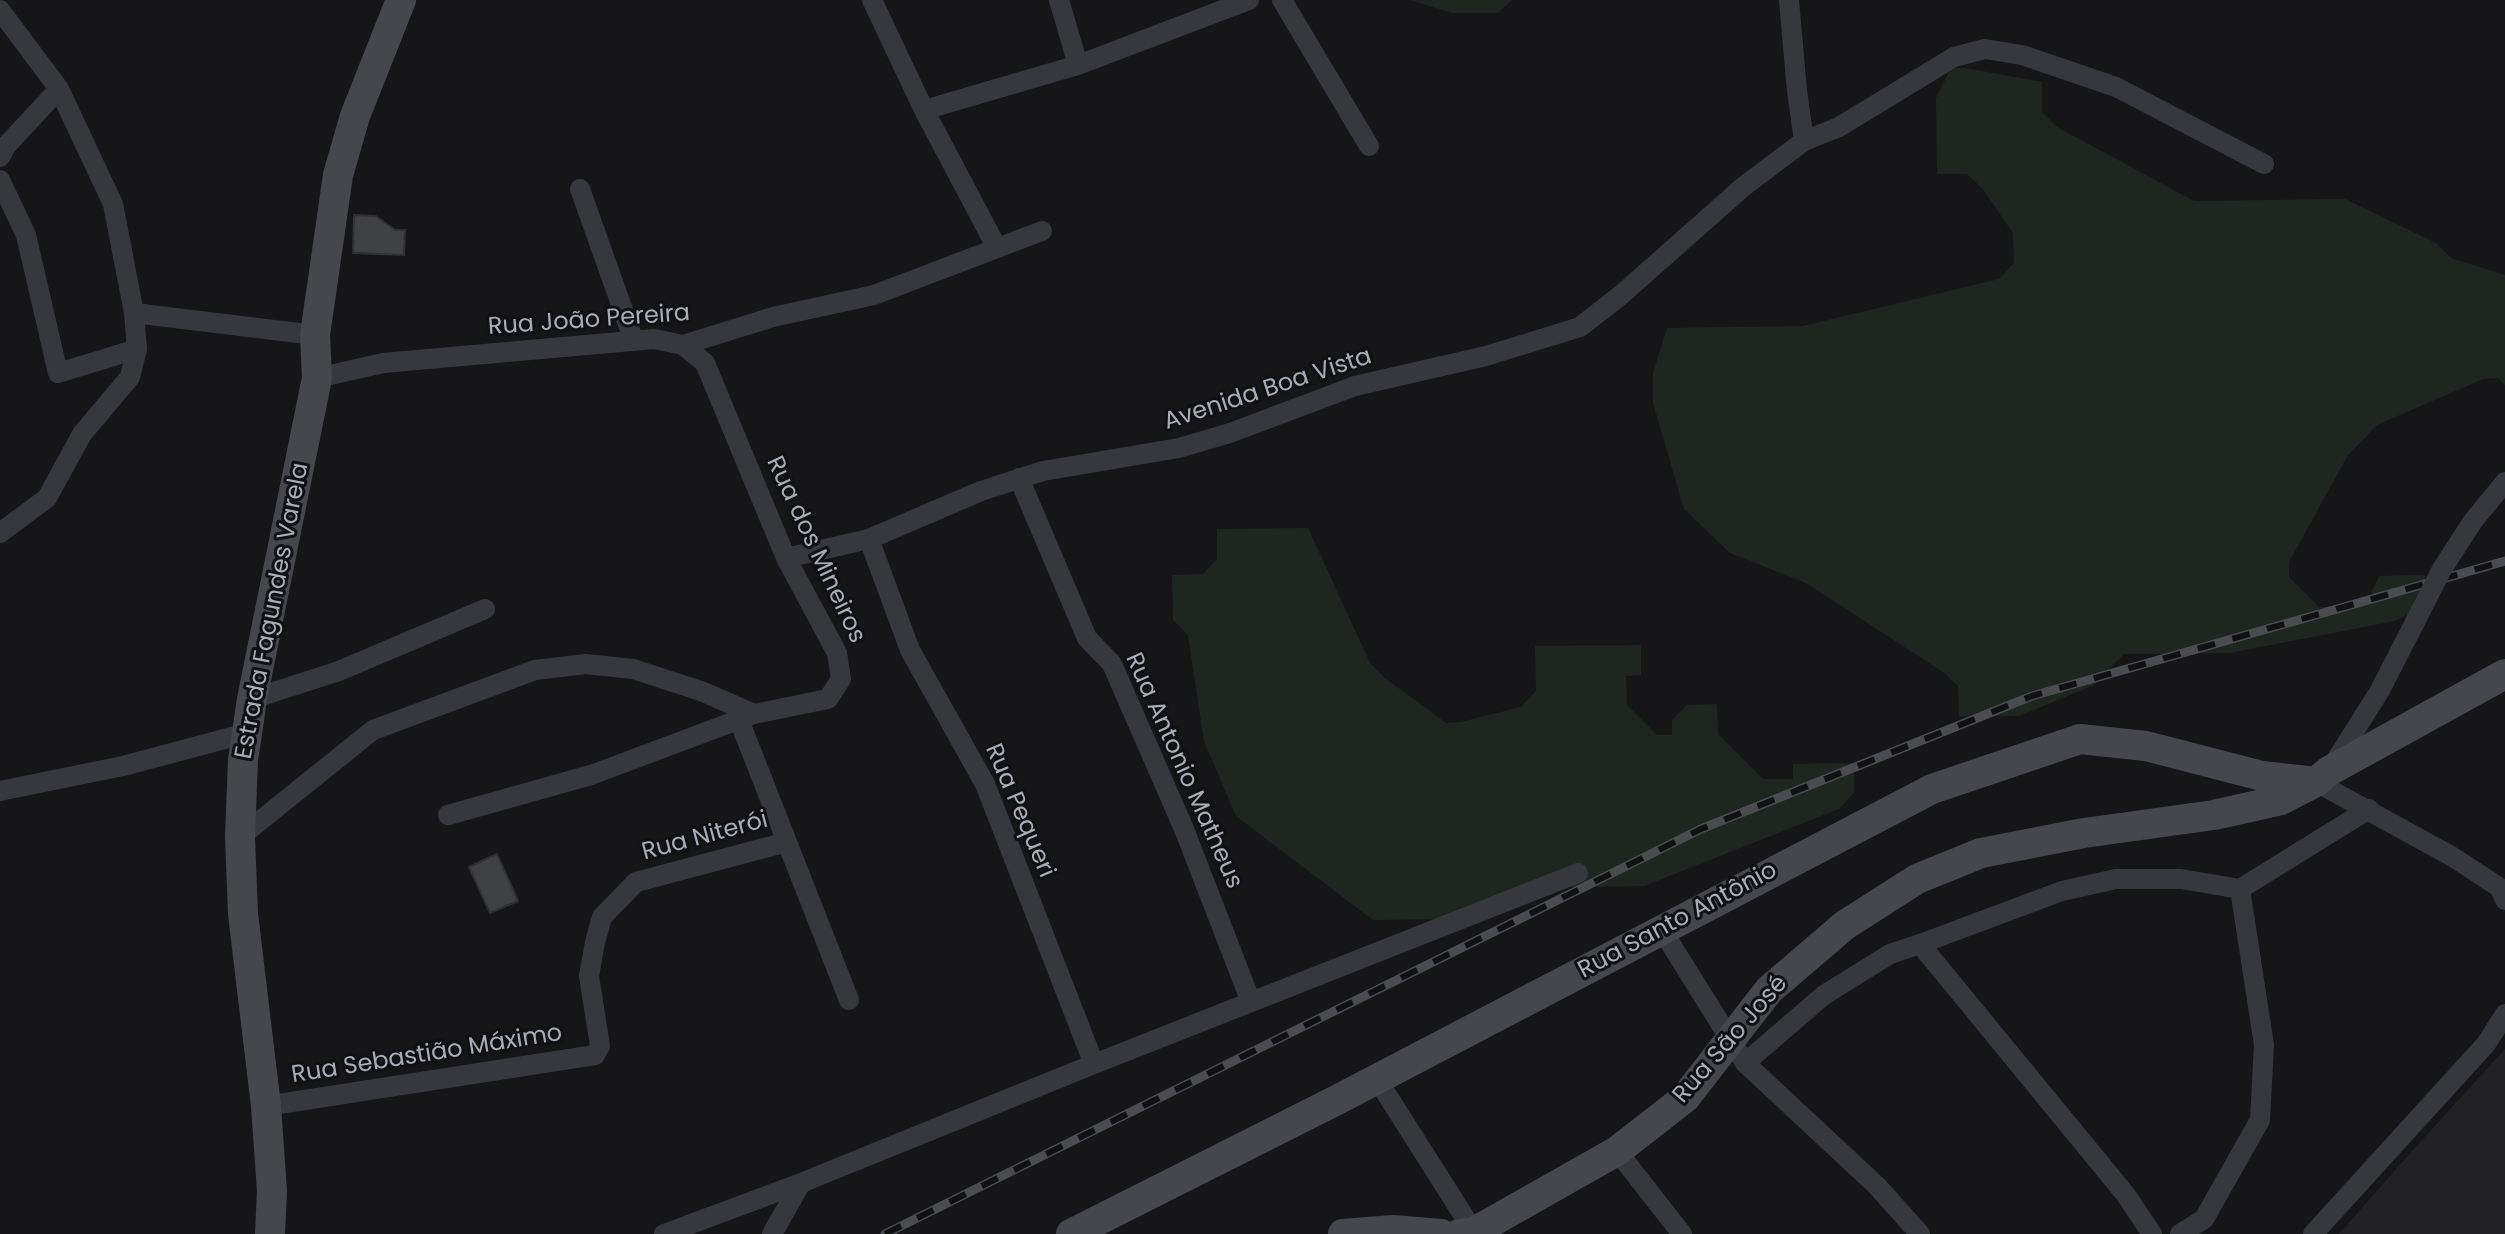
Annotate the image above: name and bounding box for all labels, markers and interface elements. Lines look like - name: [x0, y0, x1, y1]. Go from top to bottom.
- street label: Rua João Pereira: [487, 300, 691, 342]
- street label: Avenida Boa Vista: [1160, 343, 1376, 437]
- street label: Rua dos Mineiros: [759, 452, 871, 648]
- street label: Estrada Fagundes Varela: [230, 460, 316, 762]
- street label: Rua Antonio Matheus: [1118, 649, 1248, 893]
- street label: Rua Pequeri: [978, 740, 1060, 882]
- street label: Rua Niterói: [639, 806, 771, 868]
- street label: Rua Santo Antônio: [1574, 856, 1782, 986]
- street label: Rua São José: [1668, 970, 1794, 1110]
- street label: Rua Sebastião Máximo: [290, 1019, 564, 1091]

